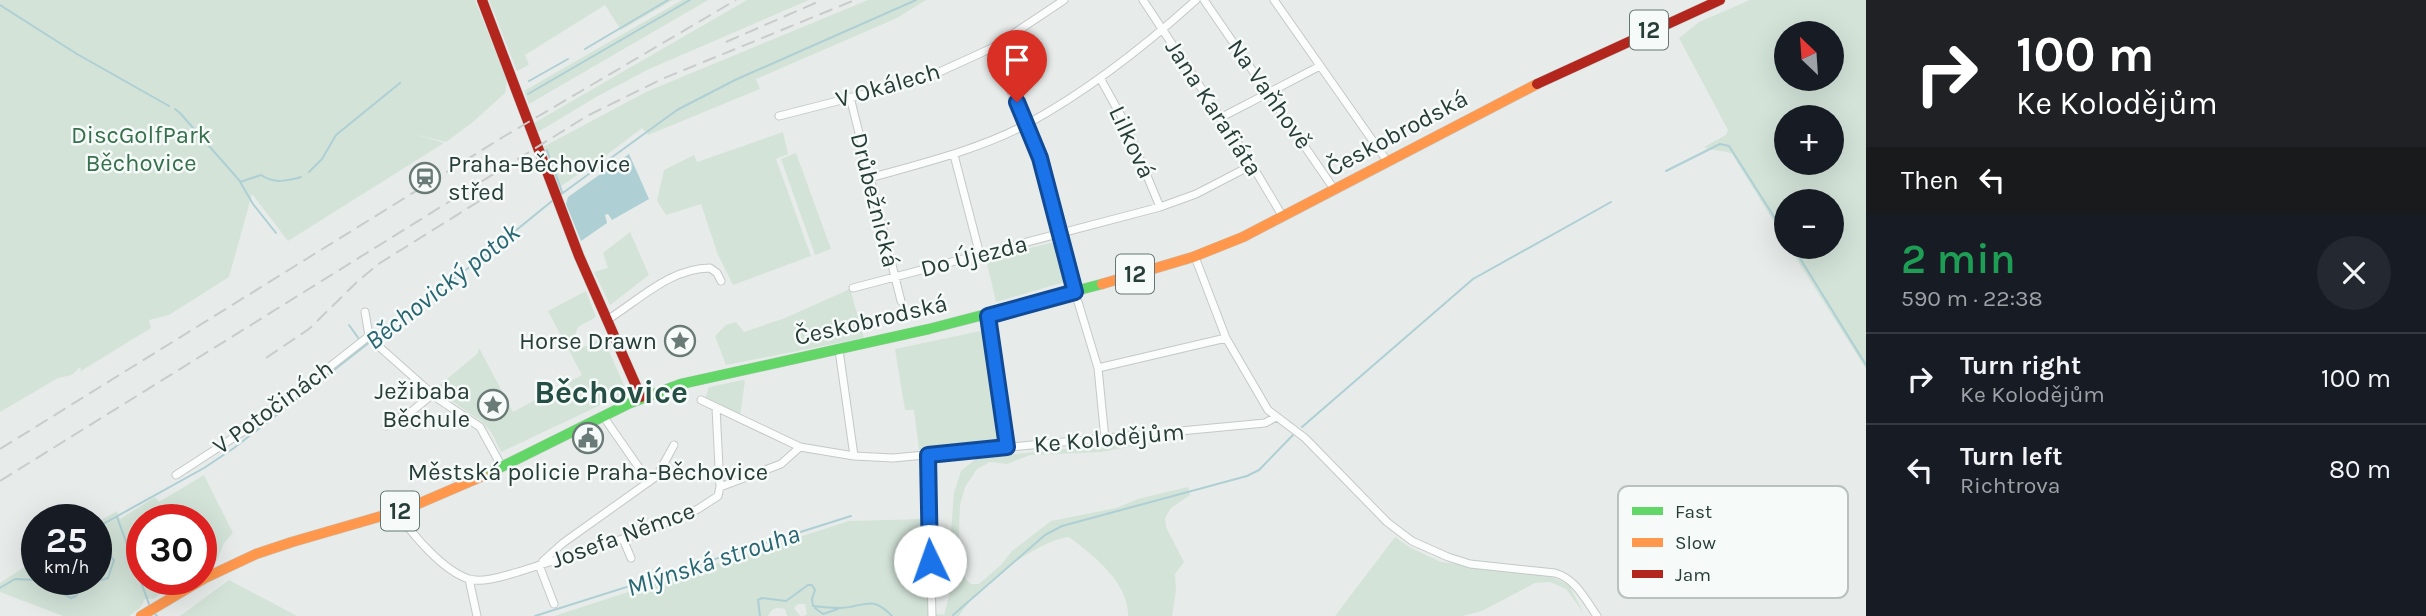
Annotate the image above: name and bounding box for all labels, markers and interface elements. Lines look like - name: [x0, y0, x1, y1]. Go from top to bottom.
- road number: 12: [1630, 10, 1668, 50]
- north arrow: [1774, 21, 1844, 91]
- map controls: [1774, 21, 1844, 259]
- text: 100 m: [2016, 26, 2154, 83]
- icon: right: [1901, 28, 1992, 119]
- pin: [987, 30, 1047, 102]
- street label: Na Vaňhově: [1222, 34, 1318, 154]
- street label: Jana Karafiáta: [1160, 35, 1268, 181]
- icon: arrive: [998, 41, 1036, 79]
- street label: V Okálech: [833, 57, 943, 113]
- street label: Českobrodská: [1321, 83, 1472, 182]
- text: Ke Kolodějům: [2016, 85, 2218, 122]
- street label: Lilková: [1103, 101, 1161, 183]
- button: +: [1774, 105, 1844, 175]
- park label: DiscGolfPark Běchovice: [71, 121, 211, 177]
- street label: Drůbežnická: [845, 130, 905, 270]
- place label: Praha-Běchovice střed: [448, 150, 630, 206]
- station icon: Praha-Běchovice střed: [408, 161, 442, 195]
- icon: left: [1973, 161, 2011, 199]
- text: Then: [1901, 165, 1959, 196]
- button: −: [1774, 189, 1844, 259]
- water label: Běchovický potok: [359, 216, 526, 356]
- street label: Do Újezda: [917, 228, 1030, 283]
- text: 2 min: [1901, 234, 2016, 284]
- button: close: [2317, 236, 2391, 310]
- road number: 12: [1116, 255, 1154, 294]
- text: 590 m · 22:38: [1901, 285, 2043, 312]
- street label: Českobrodská: [792, 288, 950, 351]
- place icon: Horse Drawn: [663, 324, 697, 358]
- place label: Horse Drawn: [519, 327, 657, 355]
- text: Turn right: [1960, 350, 2081, 381]
- street label: V Potočinách: [207, 354, 339, 460]
- icon: right: [1901, 360, 1939, 398]
- text: 100 m: [2321, 363, 2391, 394]
- district label: Běchovice: [534, 374, 688, 411]
- place label: Ježibaba Běchule: [375, 377, 470, 433]
- text: Ke Kolodějům: [1960, 381, 2105, 408]
- place icon: Ježibaba Běchule: [476, 388, 510, 422]
- street label: Ke Kolodějům: [1032, 417, 1186, 459]
- public building icon: Městská policie Praha-Běchovice: [571, 421, 605, 455]
- text: Turn left: [1960, 441, 2062, 472]
- icon: left: [1901, 451, 1939, 489]
- text: 80 m: [2329, 454, 2391, 485]
- place label: Městská policie Praha-Běchovice: [408, 458, 768, 486]
- text: Richtrova: [1960, 472, 2060, 499]
- legend: [1618, 486, 1848, 598]
- road number: 12: [381, 491, 419, 530]
- street label: Josefa Němce: [547, 496, 699, 574]
- text: Fast: [1675, 501, 1712, 523]
- speed limit sign: 30: [126, 504, 217, 595]
- water label: Mlýnská strouha: [623, 518, 804, 603]
- text: 25: [46, 520, 87, 561]
- position arrow: [893, 524, 967, 598]
- text: Slow: [1675, 532, 1716, 554]
- text: km/h: [44, 556, 89, 578]
- text: Jam: [1675, 564, 1711, 586]

